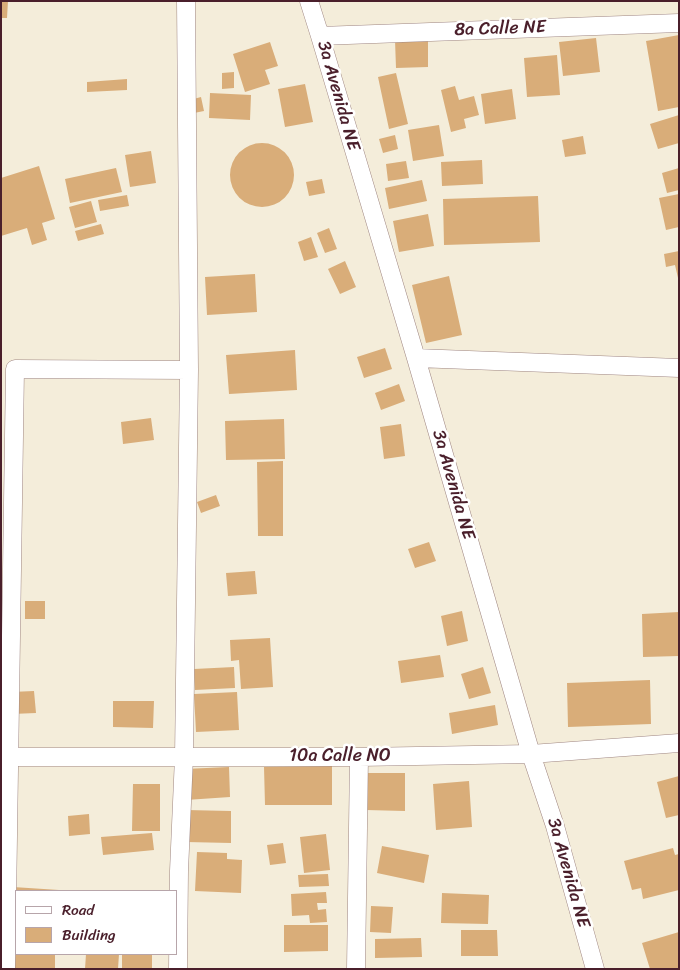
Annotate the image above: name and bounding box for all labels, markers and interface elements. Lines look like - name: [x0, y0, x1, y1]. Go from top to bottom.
- street label: 8a Calle NE: [454, 17, 546, 41]
- street label: 3a Avenida NE: [312, 39, 364, 153]
- street label: 3a Avenida NE: [427, 428, 479, 542]
- street label: 10a Calle NO: [289, 745, 391, 767]
- street label: 3a Avenida NE: [542, 816, 594, 930]
- legend: [15, 890, 178, 955]
- text: Road: [62, 897, 94, 923]
- text: Building: [62, 922, 116, 948]

